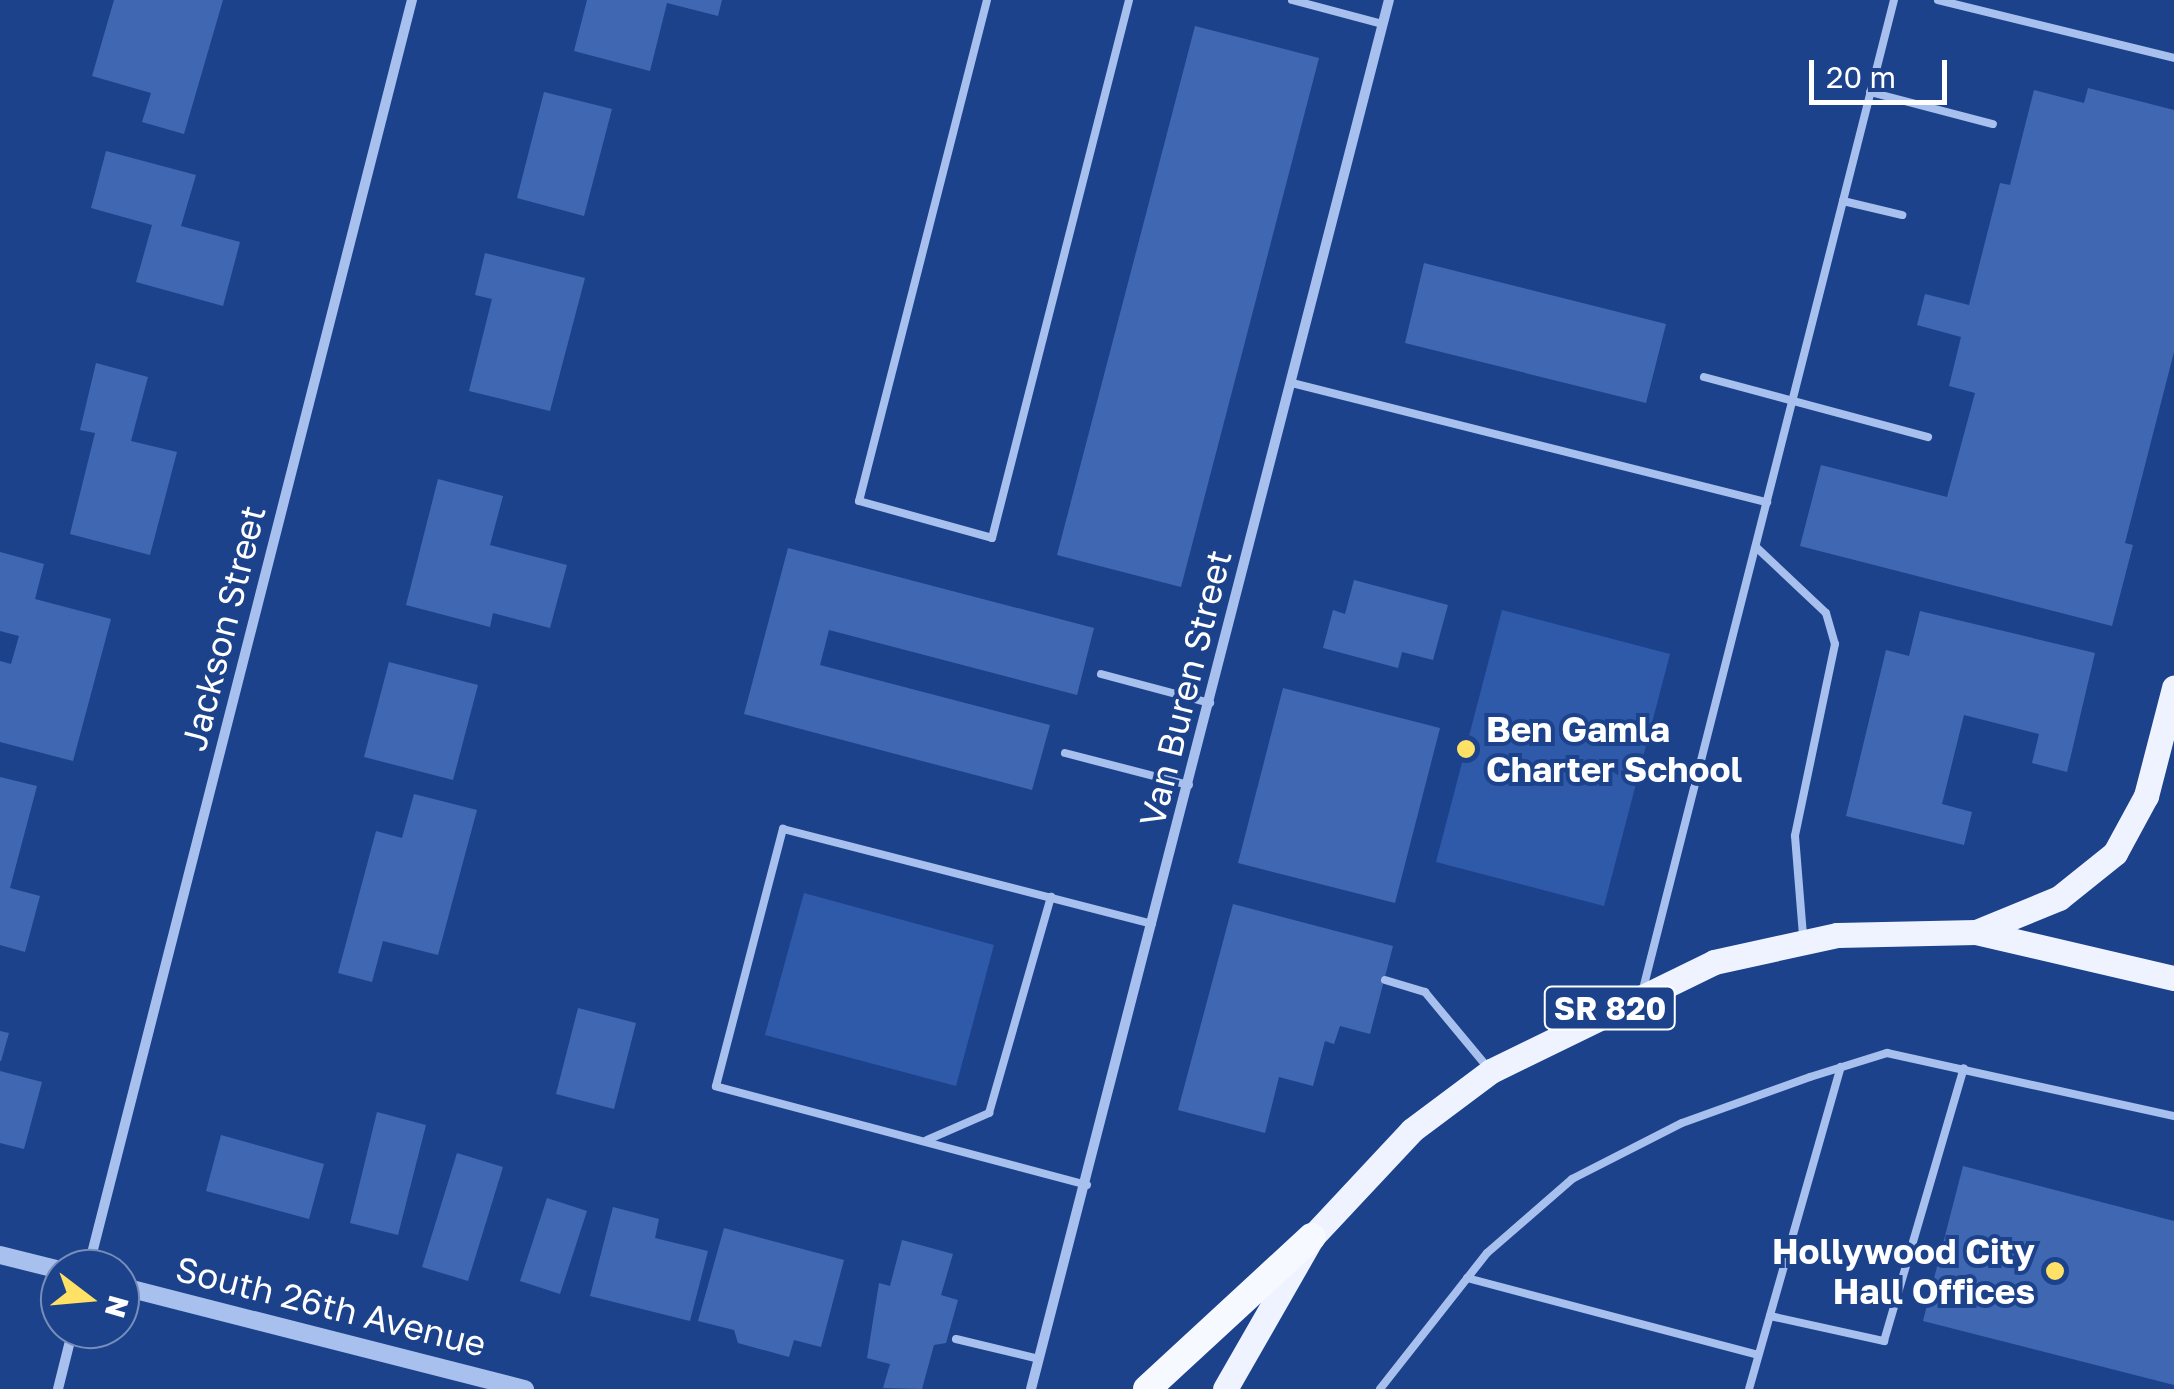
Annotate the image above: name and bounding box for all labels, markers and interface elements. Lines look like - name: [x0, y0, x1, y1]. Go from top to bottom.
- scale bar: [1814, 40, 1952, 102]
- text: 20 m: [1826, 59, 1896, 95]
- street label: Jackson Street: [172, 501, 274, 755]
- street label: Van Buren Street: [1130, 545, 1240, 831]
- place label: Ben Gamla Charter School: [1486, 708, 1742, 790]
- marker: Ben Gamla Charter School: [1455, 738, 1477, 760]
- road number: SR 820: [1542, 981, 1678, 1035]
- place label: Hollywood City Hall Offices: [1772, 1230, 2035, 1312]
- street label: South 26th Avenue: [172, 1247, 490, 1365]
- north arrow: [40, 1249, 140, 1349]
- marker: Hollywood City Hall Offices: [2044, 1260, 2066, 1282]
- text: N: [99, 1292, 136, 1322]

